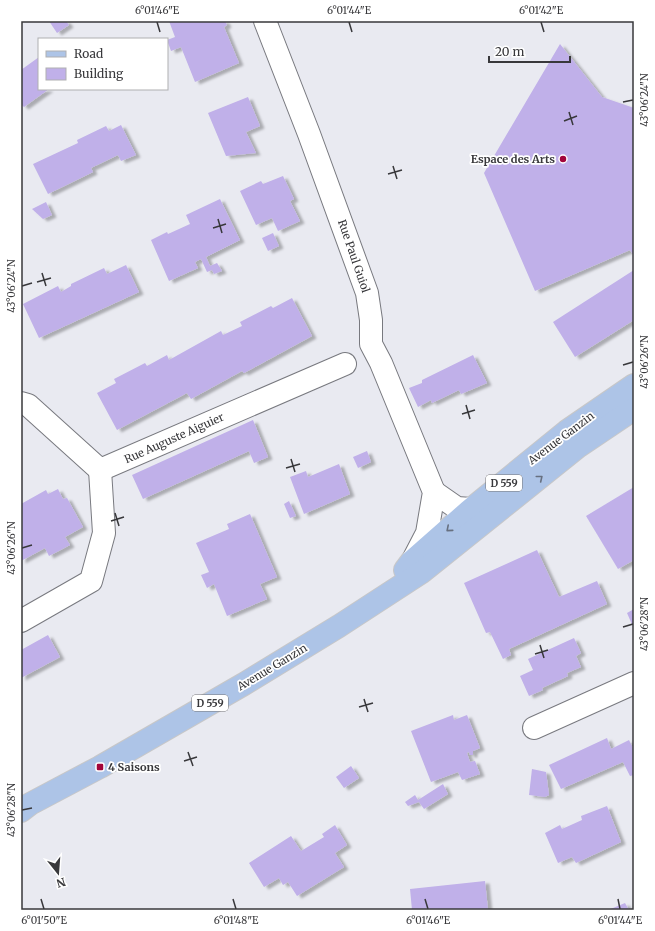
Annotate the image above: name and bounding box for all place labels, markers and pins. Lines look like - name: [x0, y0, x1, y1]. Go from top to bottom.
- place label: Espace des Arts: [471, 152, 555, 166]
- marker: Espace des Arts: [558, 154, 568, 164]
- place label: 4 Saisons: [108, 760, 160, 774]
- marker: 4 Saisons: [95, 762, 105, 772]

